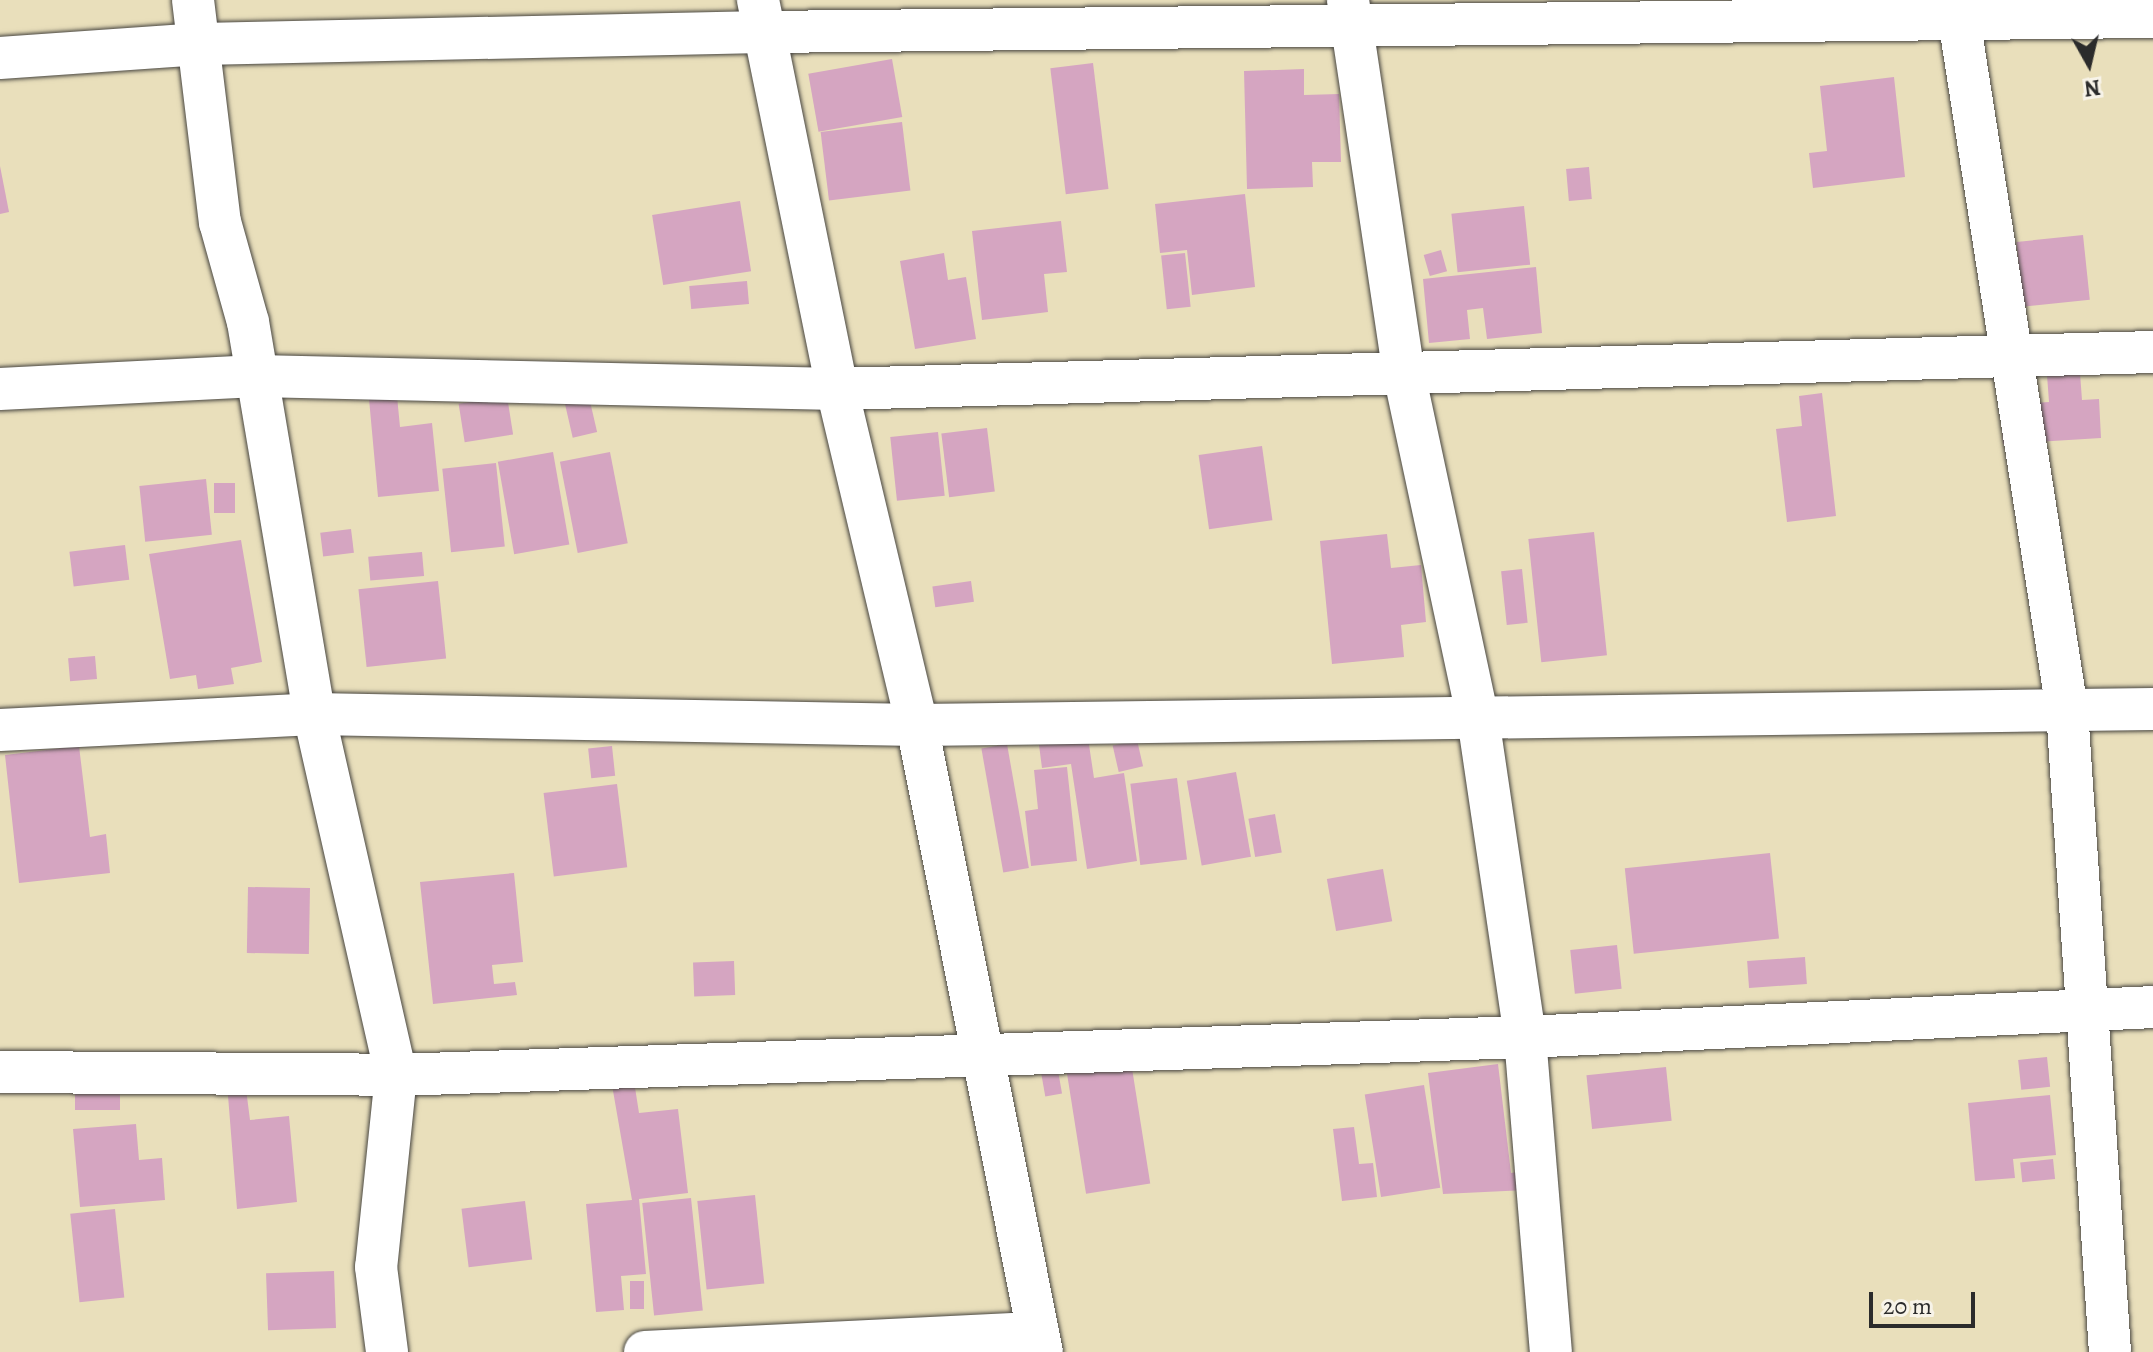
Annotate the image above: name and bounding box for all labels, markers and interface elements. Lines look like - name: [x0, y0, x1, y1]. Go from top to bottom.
- north arrow: [2049, 24, 2129, 104]
- text: N: [2082, 72, 2102, 104]
- scale bar: [1873, 1276, 1979, 1326]
- text: 20 m: [1883, 1290, 1932, 1322]

